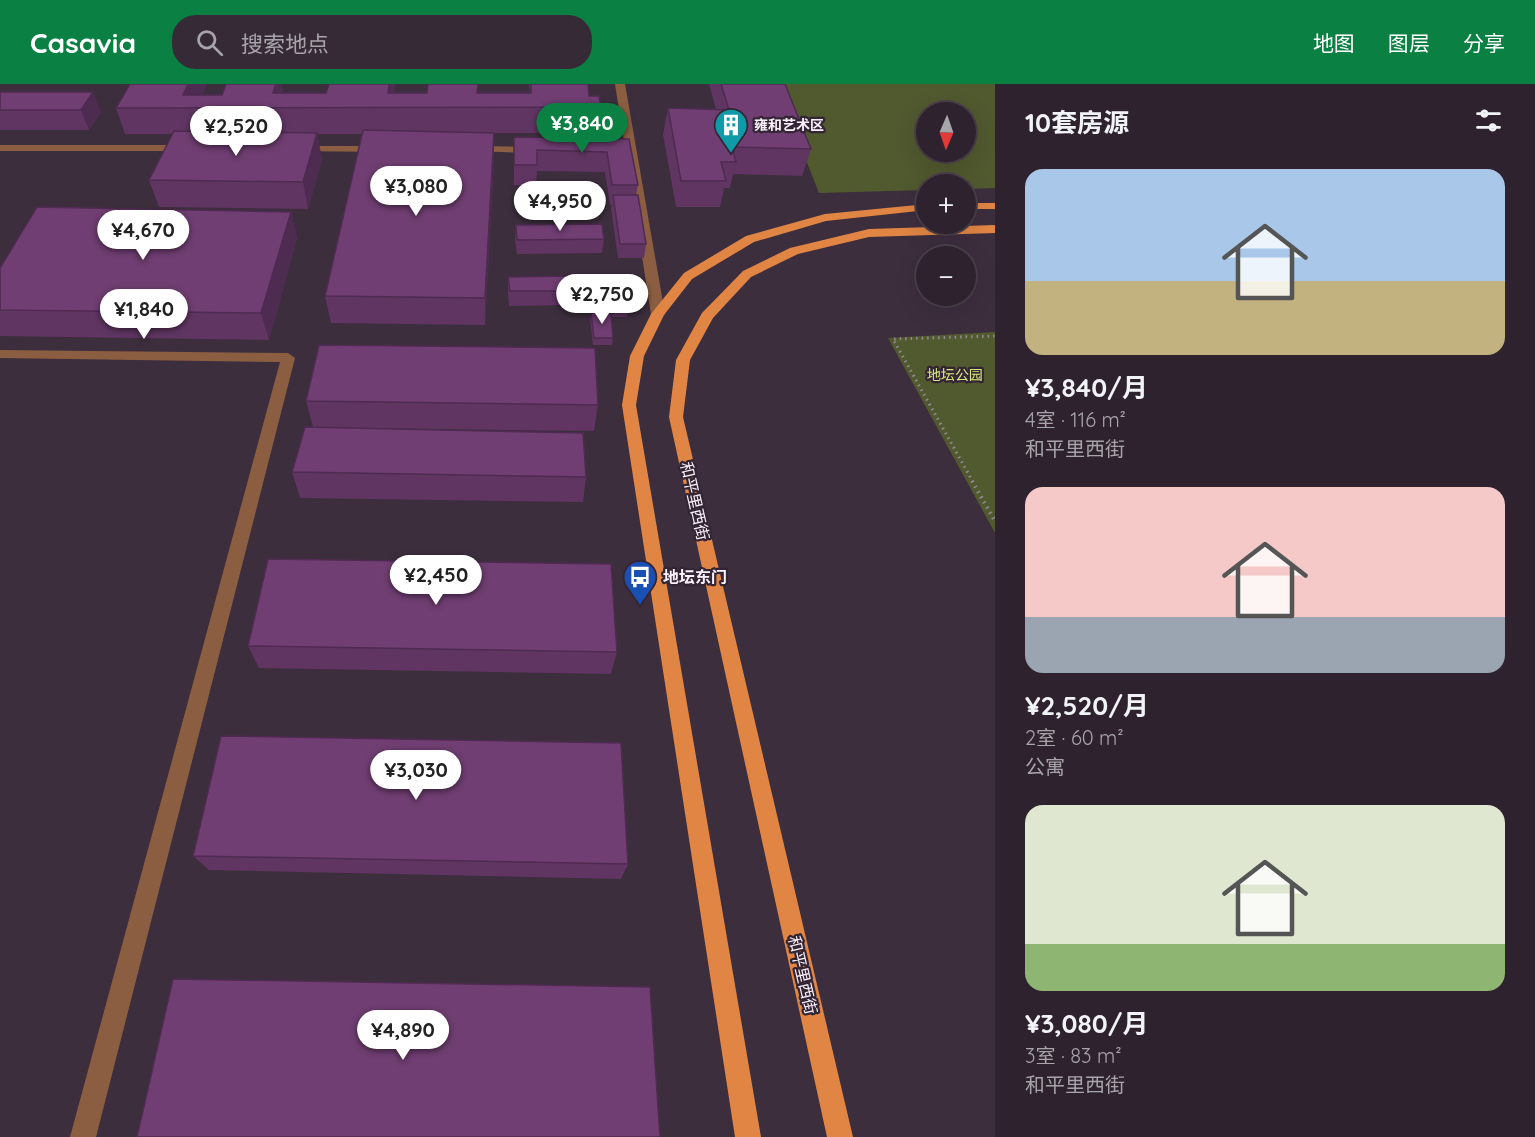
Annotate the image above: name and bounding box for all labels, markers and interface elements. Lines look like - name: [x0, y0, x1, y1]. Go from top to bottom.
- search box: [172, 15, 592, 69]
- text: Casavia: [30, 25, 136, 60]
- icon: search: [193, 26, 226, 59]
- text: 搜索地点: [241, 30, 329, 58]
- text: 地图: [1313, 30, 1355, 56]
- text: 图层: [1388, 30, 1430, 56]
- text: 分享: [1463, 30, 1505, 56]
- north arrow: [916, 102, 976, 162]
- map controls: [916, 102, 976, 306]
- pin: ¥3,840: [533, 103, 631, 154]
- icon: filters: [1472, 104, 1505, 137]
- pin: ¥2,520: [187, 106, 285, 157]
- text: 10套房源: [1025, 106, 1129, 139]
- building icon: 雍和艺术区: [713, 107, 749, 154]
- text: ¥3,840: [550, 110, 614, 135]
- text: ¥2,520: [204, 113, 268, 138]
- place label: 雍和艺术区: [754, 116, 824, 134]
- pin: ¥3,080: [367, 166, 465, 217]
- text: ¥3,080: [384, 173, 448, 198]
- button: +: [916, 174, 976, 234]
- pin: ¥4,950: [511, 181, 609, 232]
- text: ¥4,950: [528, 188, 592, 213]
- icon: home: [1211, 208, 1319, 316]
- pin: ¥4,670: [94, 210, 192, 261]
- text: ¥4,670: [111, 217, 175, 242]
- button: −: [916, 246, 976, 306]
- pin: ¥2,750: [553, 274, 651, 325]
- text: ¥2,750: [570, 281, 634, 306]
- pin: ¥1,840: [95, 289, 193, 340]
- text: ¥1,840: [114, 296, 174, 321]
- park label: 地坛公园: [927, 366, 983, 384]
- text: ¥3,840/月: [1025, 371, 1148, 404]
- text: 4室 · 116 m²: [1025, 407, 1126, 432]
- text: 和平里西街: [1025, 436, 1125, 461]
- street label: 和平里西街: [676, 460, 714, 542]
- icon: home: [1211, 526, 1319, 634]
- pin: ¥2,450: [387, 555, 485, 606]
- bus stop icon: 地坛东门: [622, 559, 658, 606]
- text: ¥2,450: [404, 562, 468, 587]
- place label: 地坛东门: [663, 567, 727, 587]
- text: ¥2,520/月: [1025, 689, 1149, 722]
- text: 2室 · 60 m²: [1025, 725, 1124, 750]
- pin: ¥3,030: [367, 750, 465, 801]
- text: 公寓: [1025, 754, 1065, 779]
- text: ¥3,030: [384, 757, 448, 782]
- icon: home: [1211, 844, 1319, 952]
- street label: 和平里西街: [784, 934, 822, 1016]
- text: ¥3,080/月: [1025, 1007, 1149, 1040]
- pin: ¥4,890: [354, 1010, 452, 1061]
- text: ¥4,890: [371, 1017, 435, 1042]
- text: 3室 · 83 m²: [1025, 1043, 1122, 1068]
- text: 和平里西街: [1025, 1072, 1125, 1097]

